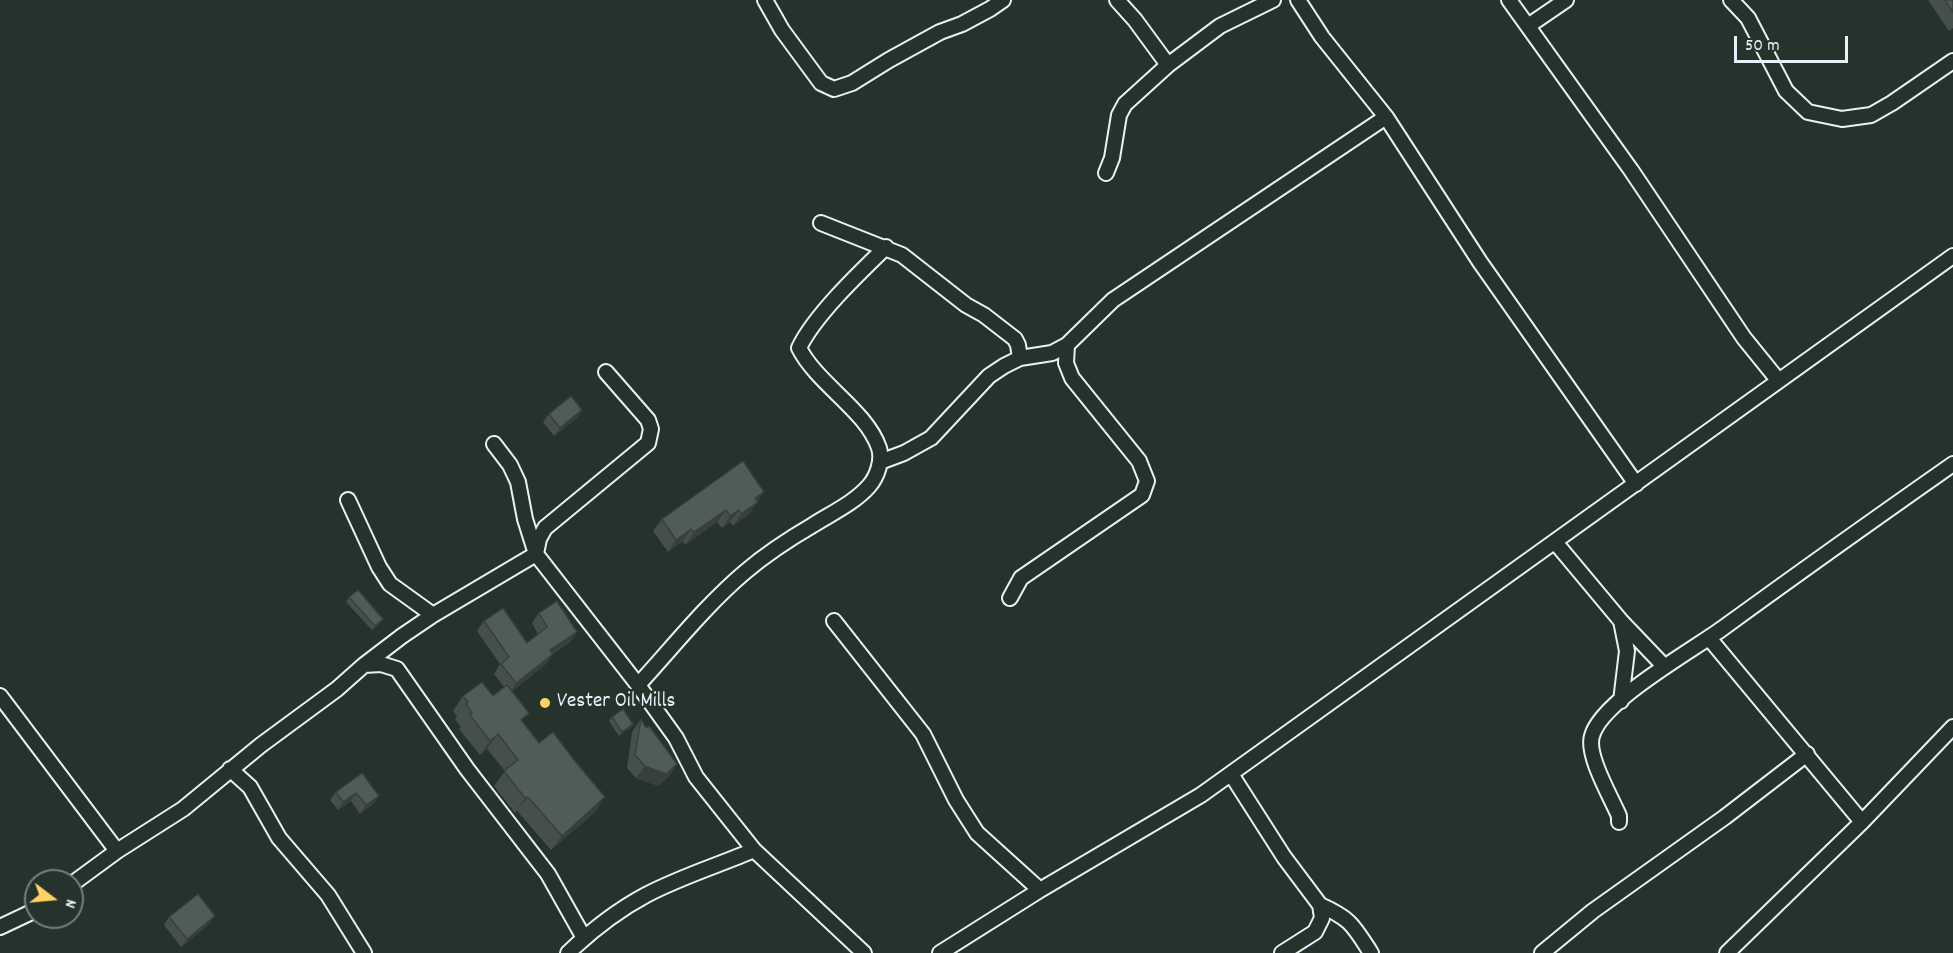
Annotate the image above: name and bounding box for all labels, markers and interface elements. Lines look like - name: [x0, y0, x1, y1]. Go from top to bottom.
- scale bar: [1737, 24, 1851, 62]
- text: 50 m: [1745, 34, 1780, 59]
- place label: Vester Oil Mills: [557, 690, 675, 716]
- marker: Vester Oil Mills: [538, 696, 552, 710]
- north arrow: [24, 869, 84, 929]
- text: N: [58, 897, 82, 911]

